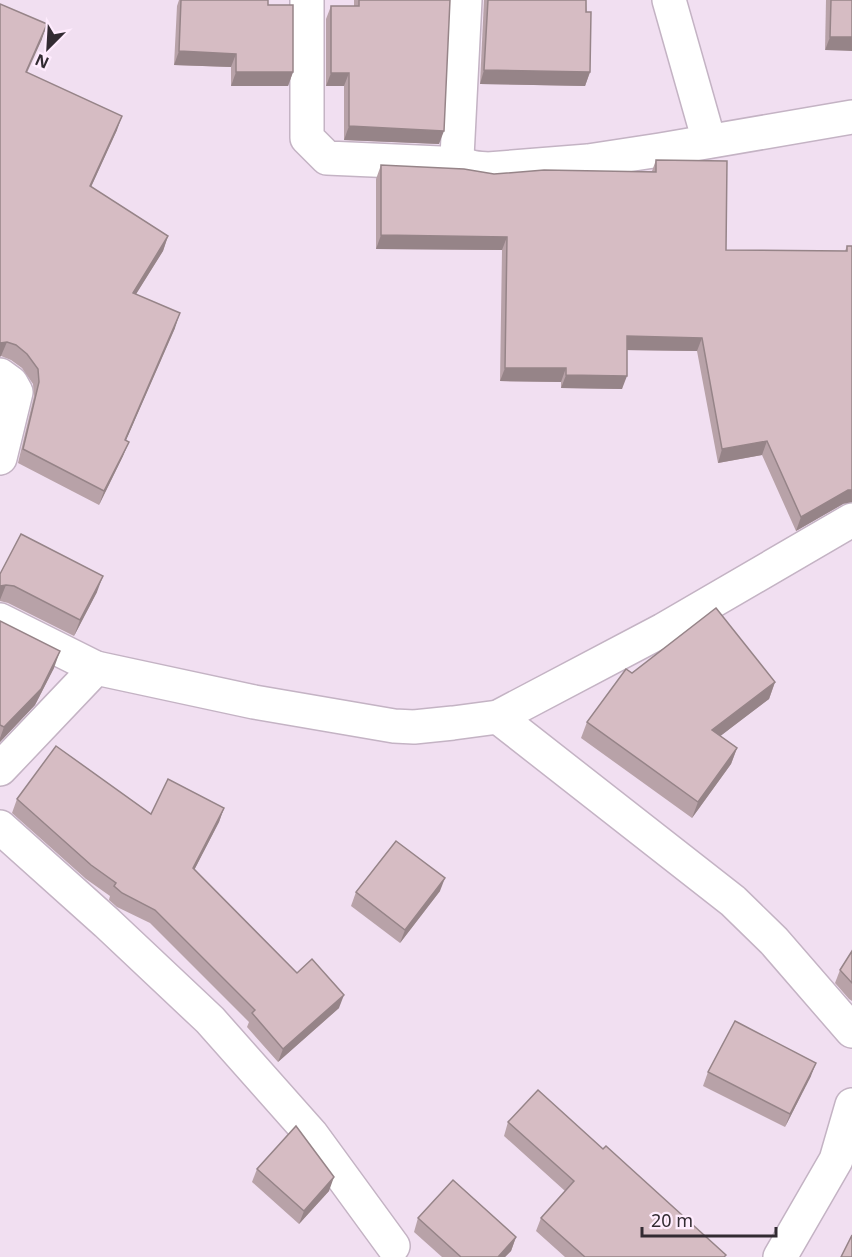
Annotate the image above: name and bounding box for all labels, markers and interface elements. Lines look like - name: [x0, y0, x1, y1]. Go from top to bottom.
- north arrow: [18, 18, 78, 78]
- text: N: [31, 49, 52, 74]
- scale bar: [642, 1200, 776, 1238]
- text: 20 m: [651, 1208, 693, 1232]

